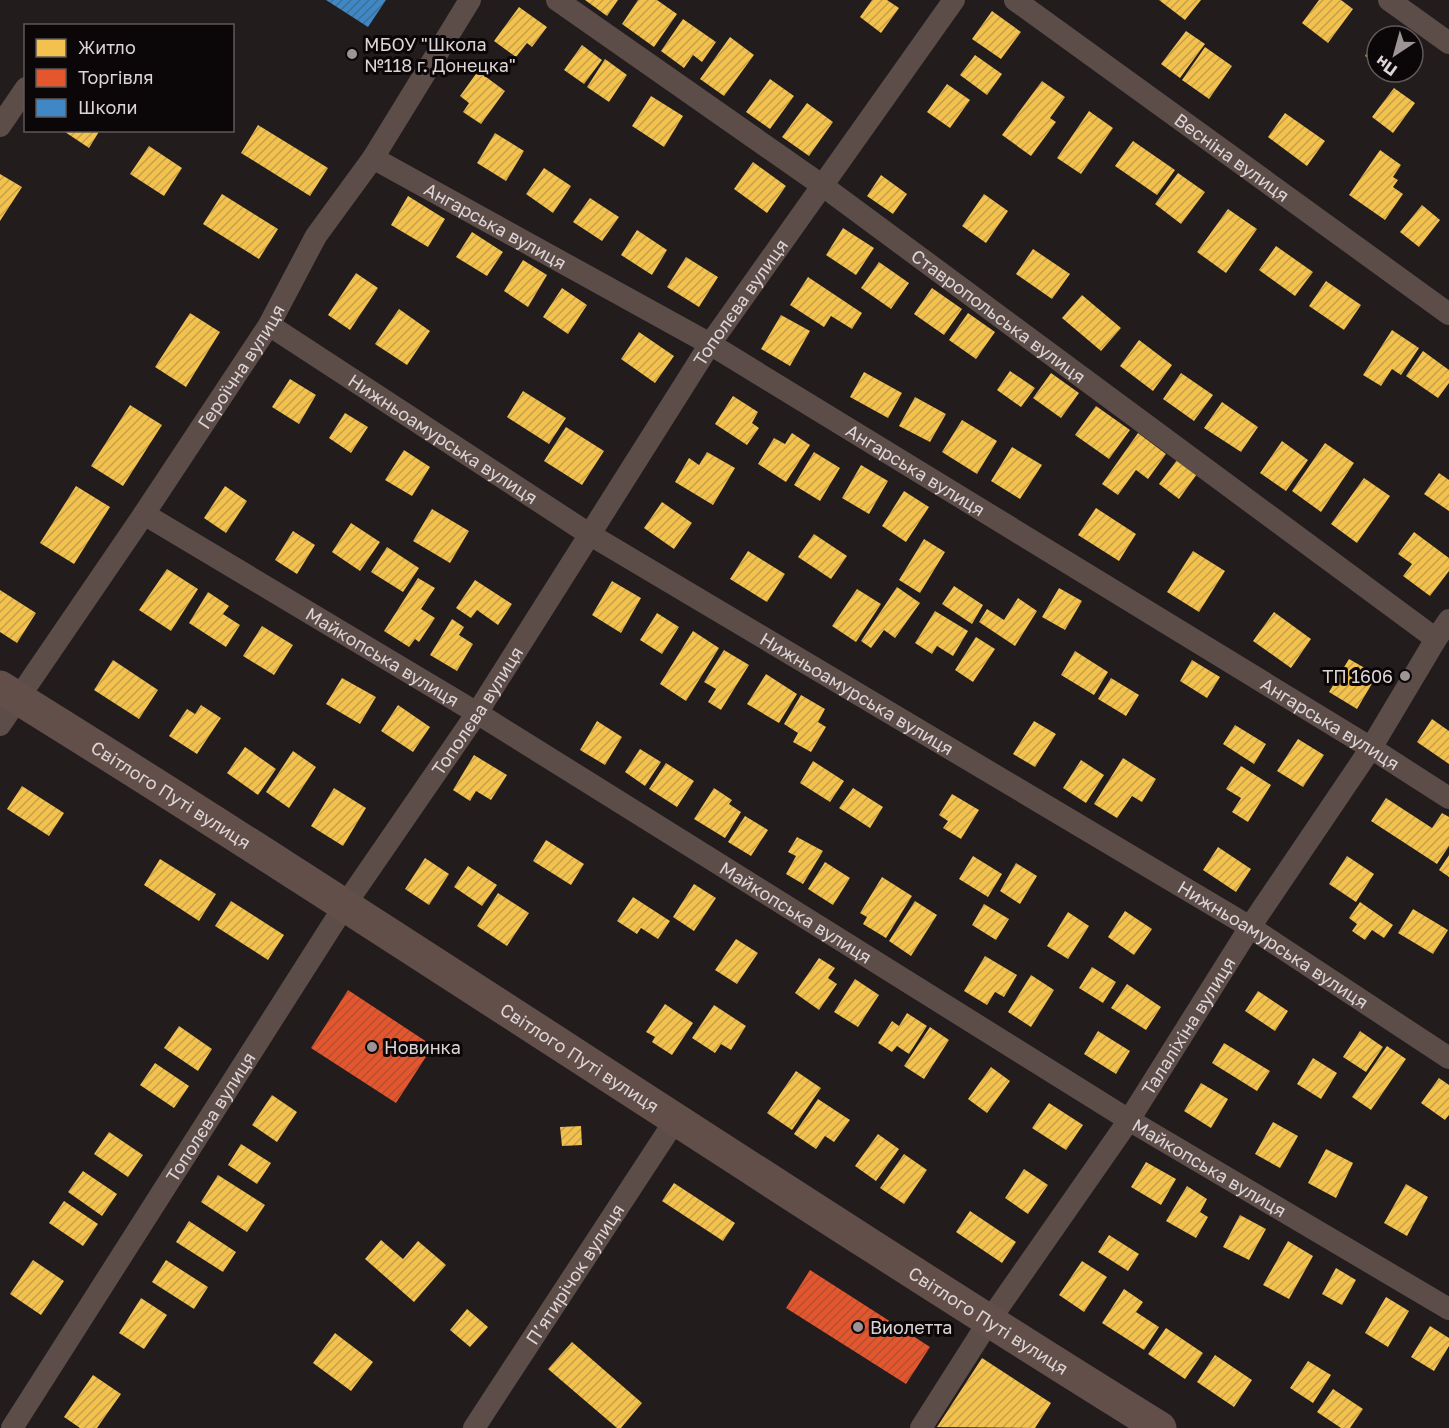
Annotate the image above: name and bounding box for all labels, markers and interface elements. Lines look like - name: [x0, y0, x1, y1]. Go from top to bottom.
- legend: [24, 24, 234, 132]
- north arrow: [1365, 24, 1425, 84]
- place label: МБОУ "Школа №118 г. Донецка": [364, 33, 516, 76]
- text: Житло: [78, 36, 136, 58]
- marker: МБОУ "Школа №118 г. Донецка": [345, 47, 359, 61]
- text: Пн: [1372, 52, 1401, 81]
- text: Торгівля: [78, 66, 153, 88]
- text: Школи: [78, 96, 138, 118]
- street label: Весніна вулиця: [1170, 108, 1294, 206]
- street label: Ангарська вулиця: [421, 178, 570, 274]
- street label: Тополєва вулиця: [688, 235, 792, 370]
- street label: Ставропольська вулиця: [907, 244, 1090, 387]
- street label: Героїчна вулиця: [193, 301, 289, 433]
- street label: Нижньоамурська вулиця: [344, 369, 542, 509]
- street label: Ангарська вулиця: [842, 419, 989, 521]
- street label: Майкопська вулиця: [302, 602, 463, 711]
- street label: Нижньоамурська вулиця: [756, 627, 958, 759]
- street label: Тополєва вулиця: [427, 642, 527, 779]
- place label: ТП 1606: [1322, 665, 1393, 687]
- marker: ТП 1606: [1398, 669, 1412, 683]
- street label: Ангарська вулиця: [1257, 672, 1404, 774]
- street label: Світлого Путі вулиця: [87, 736, 255, 853]
- street label: Майкопська вулиця: [716, 856, 876, 968]
- street label: Нижньоамурська вулиця: [1174, 876, 1373, 1013]
- street label: Талаліхіна вулиця: [1137, 953, 1240, 1099]
- street label: Світлого Путі вулиця: [496, 998, 663, 1117]
- place label: Новинка: [384, 1036, 461, 1058]
- marker: Новинка: [365, 1040, 379, 1054]
- street label: Тополєва вулиця: [161, 1048, 260, 1186]
- street label: Майкопська вулиця: [1129, 1114, 1290, 1222]
- street label: П’ятирічок вулиця: [521, 1200, 629, 1348]
- street label: Світлого Путі вулиця: [905, 1261, 1073, 1379]
- place label: Виолетта: [870, 1316, 952, 1338]
- marker: Виолетта: [851, 1320, 865, 1334]

